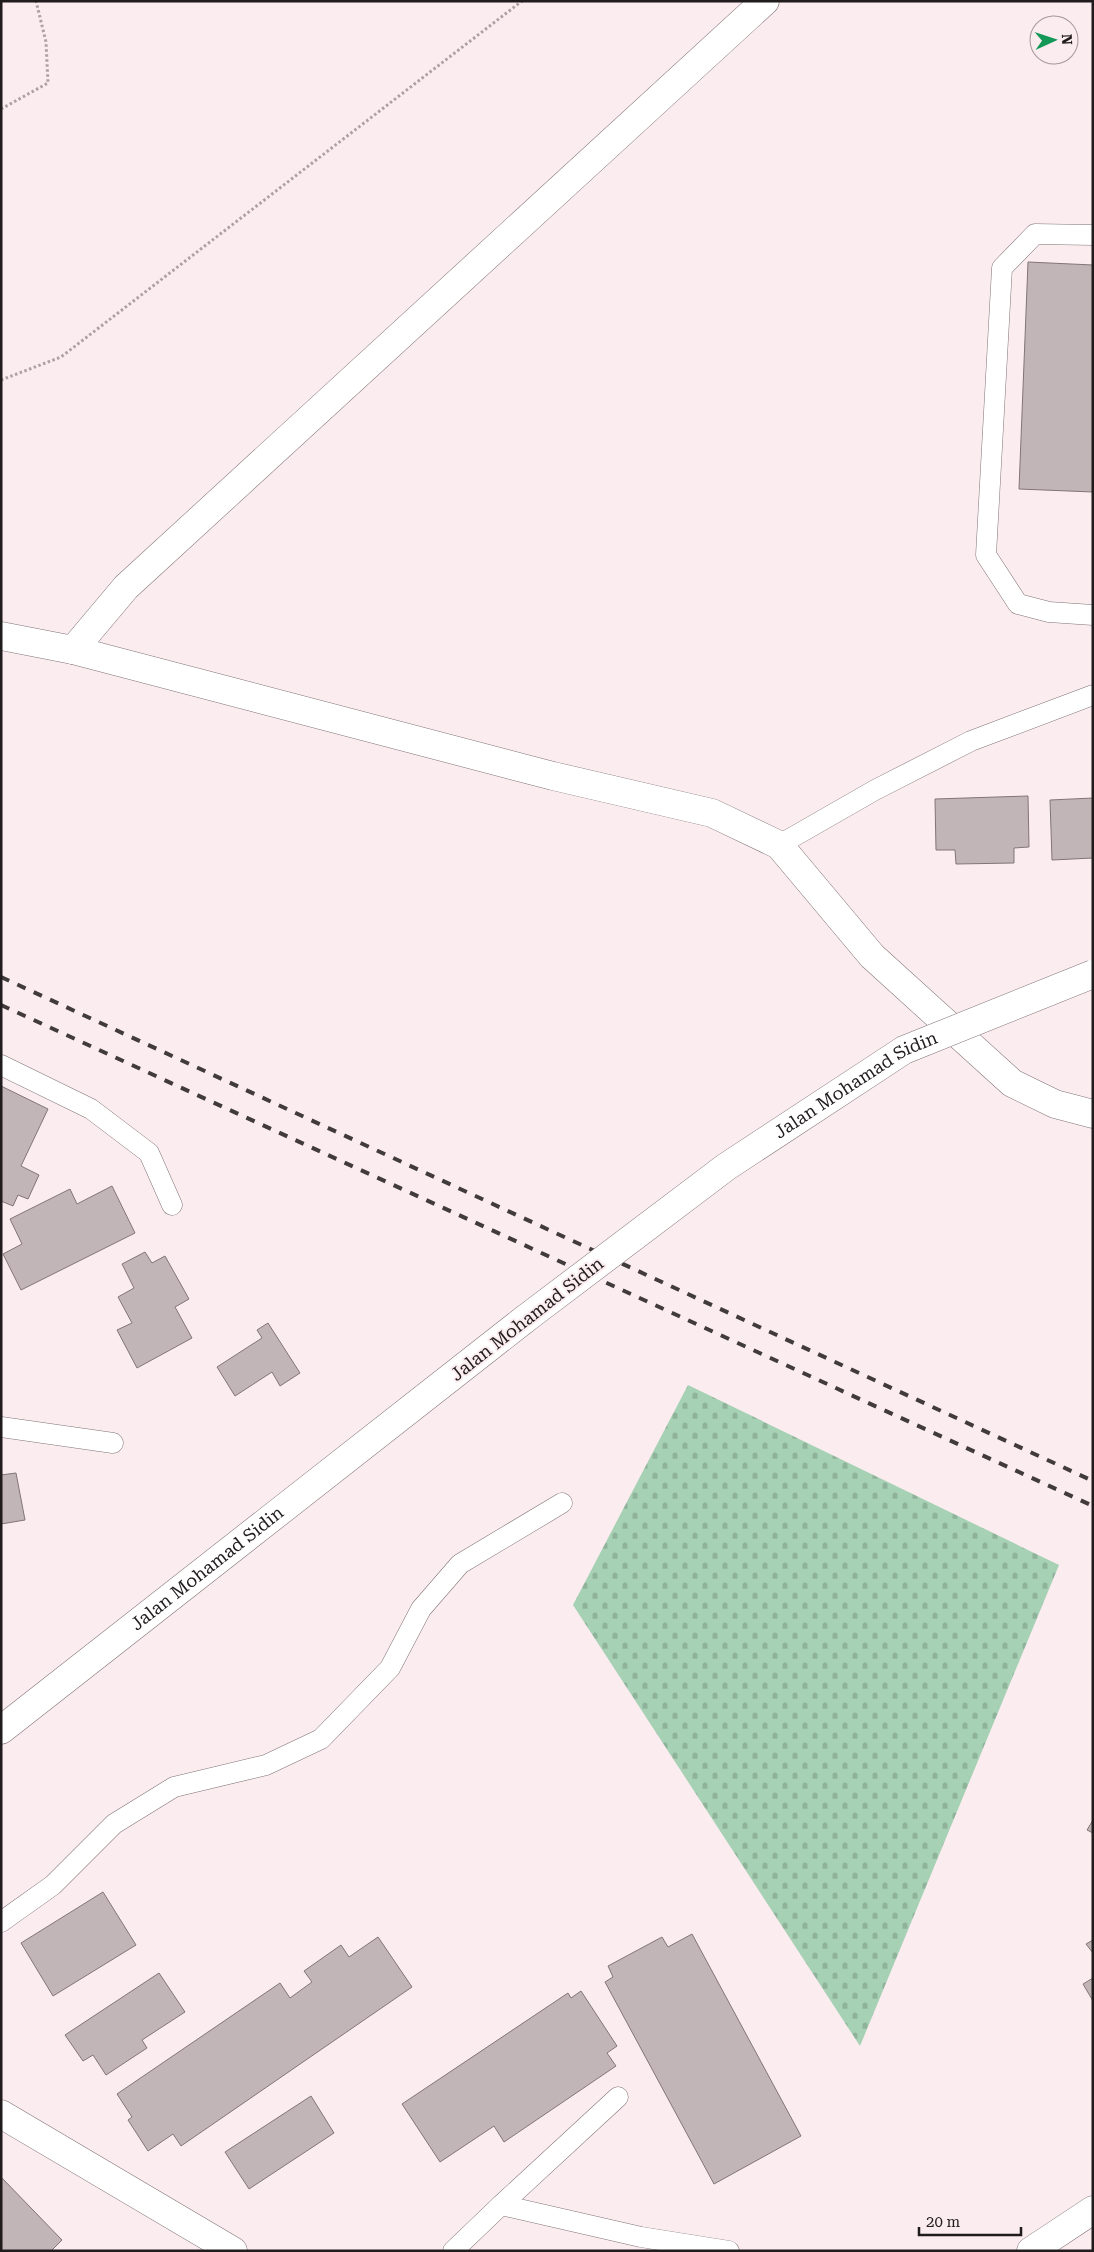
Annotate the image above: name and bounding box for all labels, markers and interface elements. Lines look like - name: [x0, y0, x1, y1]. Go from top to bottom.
- north arrow: [1029, 15, 1079, 65]
- text: N: [1059, 34, 1075, 45]
- street label: Jalan Mohamad Sidin: [770, 1027, 941, 1143]
- street label: Jalan Mohamad Sidin: [446, 1252, 608, 1385]
- street label: Jalan Mohamad Sidin: [126, 1501, 288, 1634]
- scale bar: [919, 2204, 1022, 2236]
- text: 20 m: [926, 2213, 961, 2231]

